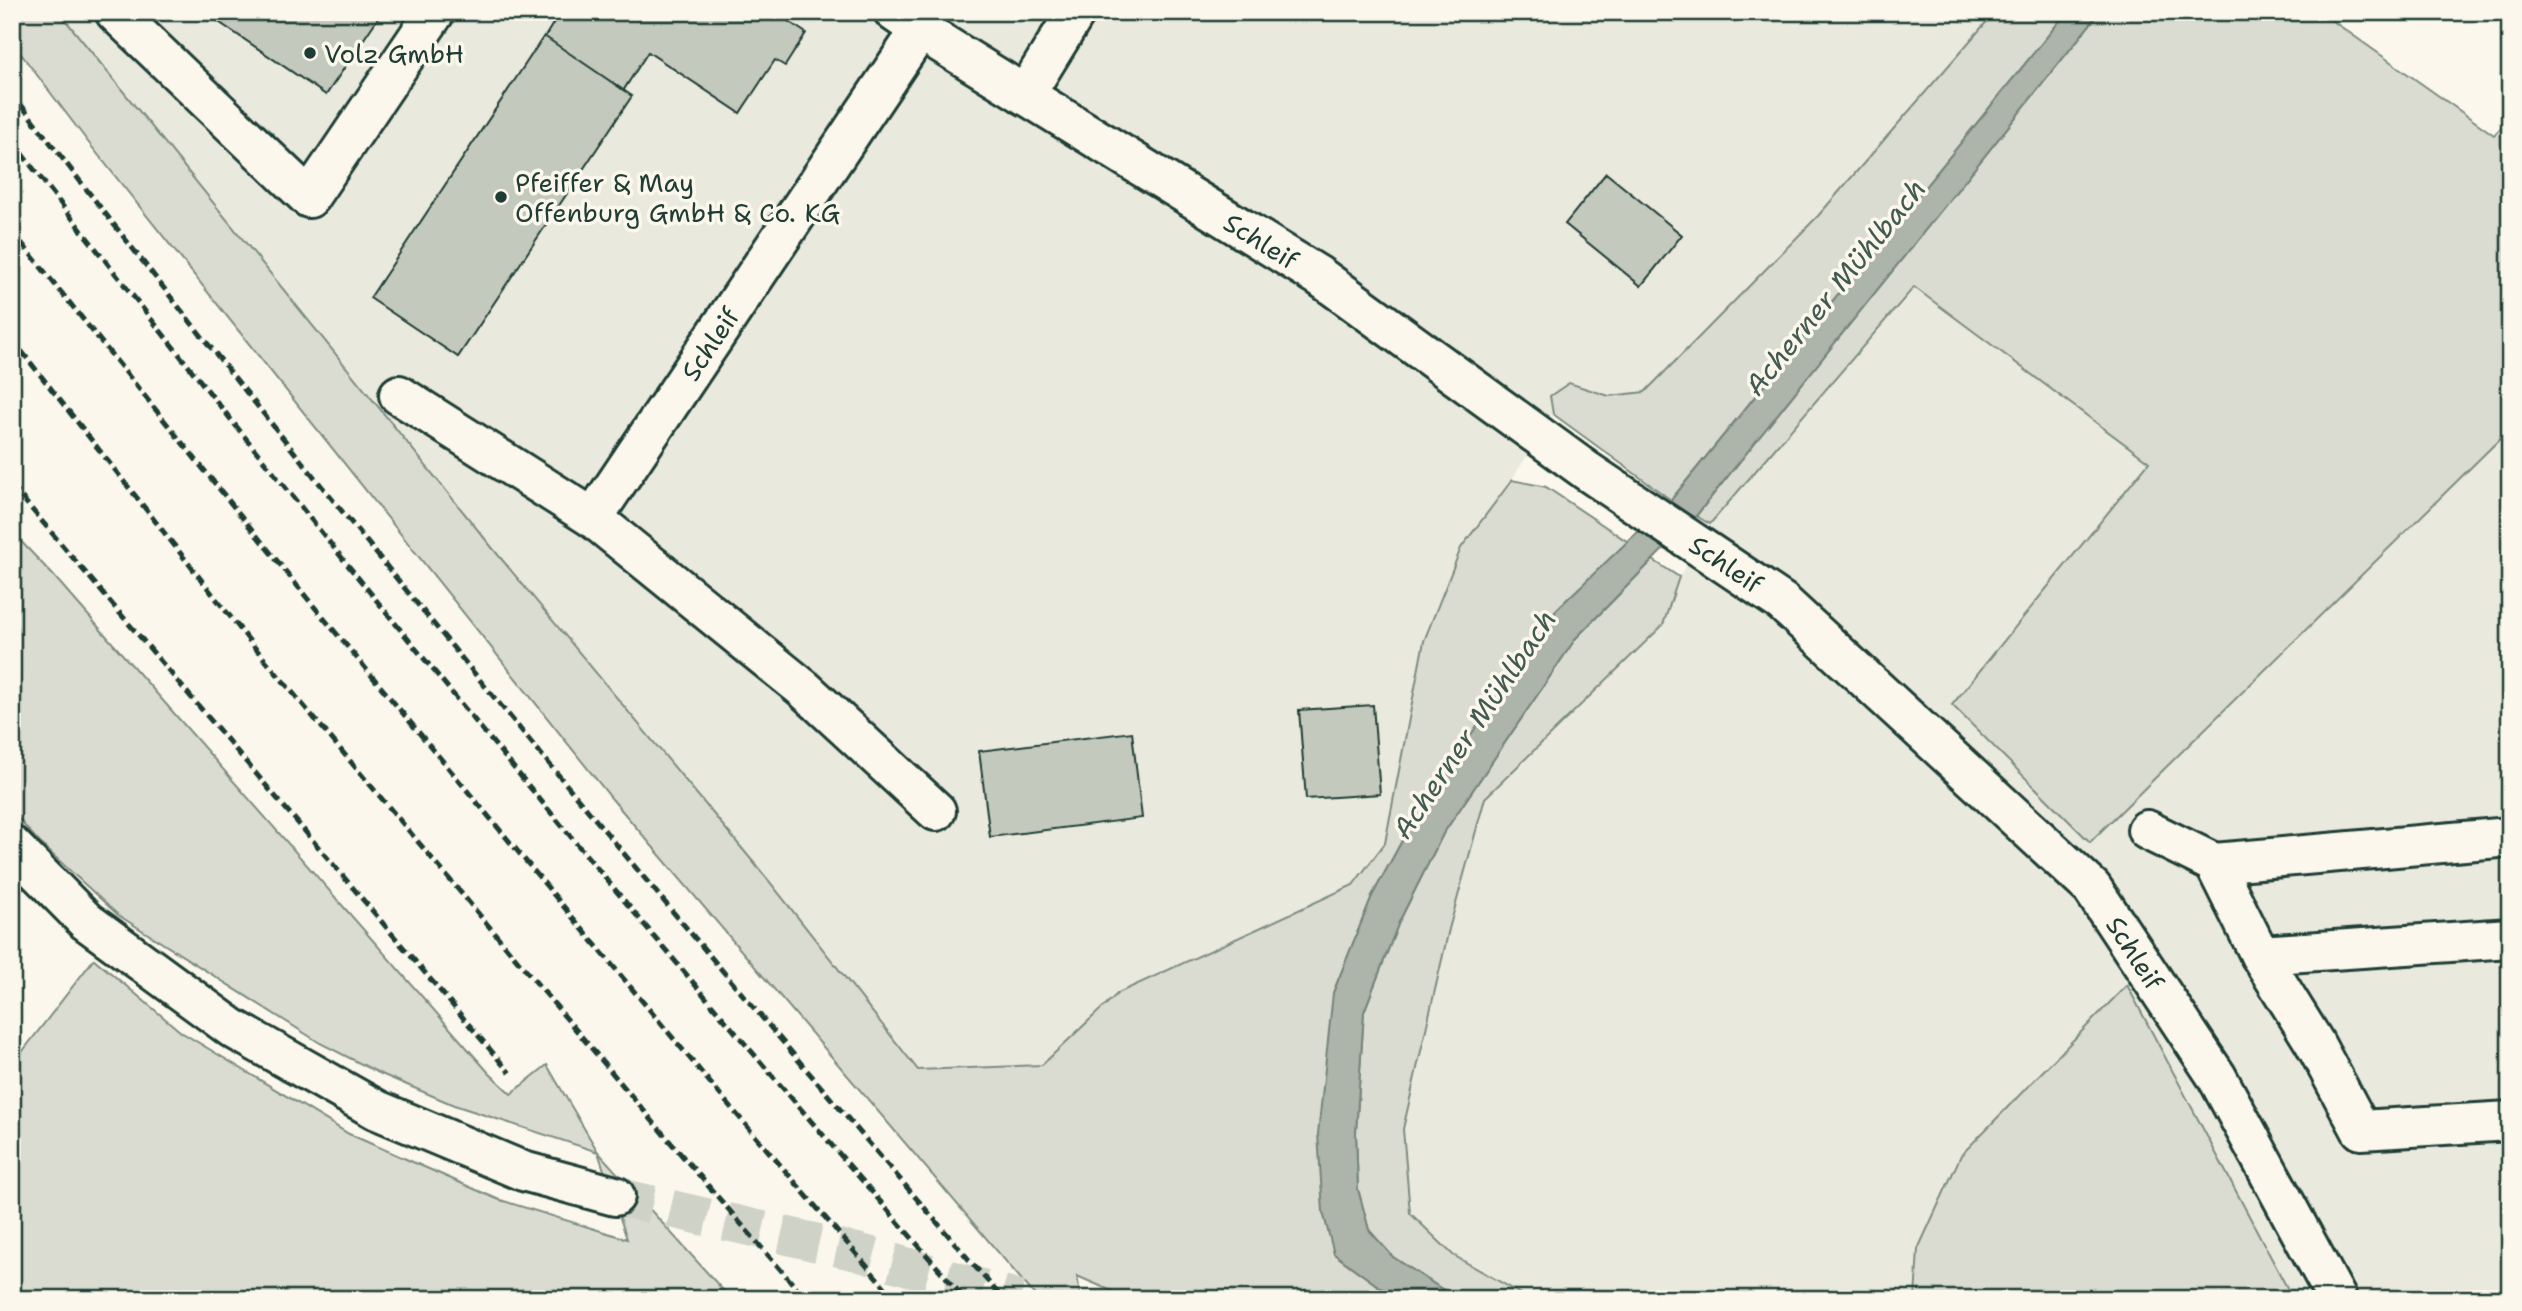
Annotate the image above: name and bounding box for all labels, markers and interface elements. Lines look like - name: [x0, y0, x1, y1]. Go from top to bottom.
- place label: Volz GmbH: [324, 36, 464, 71]
- marker: Volz GmbH: [302, 45, 318, 61]
- place label: Pfeiffer & May Offenburg GmbH & Co. KG: [515, 165, 840, 230]
- water label: Acherner Mühlbach: [1736, 171, 1934, 403]
- marker: Pfeiffer & May Offenburg GmbH & Co. KG: [493, 189, 509, 205]
- street label: Schleif: [1217, 205, 1305, 278]
- street label: Schleif: [673, 300, 748, 387]
- street label: Schleif: [1683, 527, 1770, 602]
- water label: Acherner Mühlbach: [1383, 602, 1565, 846]
- street label: Schleif: [2098, 909, 2172, 997]

